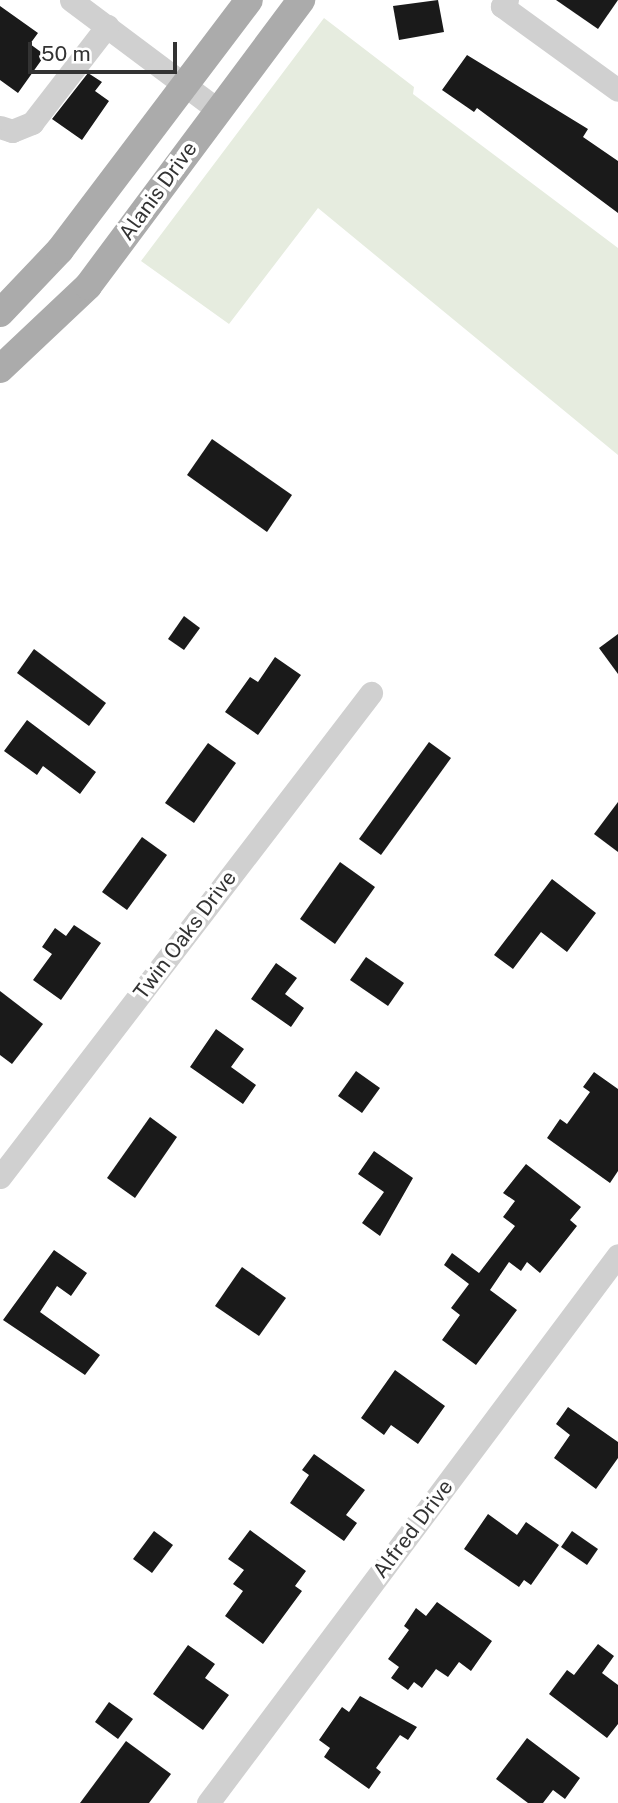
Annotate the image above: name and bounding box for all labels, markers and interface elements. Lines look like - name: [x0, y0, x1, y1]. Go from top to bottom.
- scale bar: [32, 28, 180, 72]
- text: 50 m: [41, 41, 91, 66]
- street label: Alanis Drive: [114, 137, 202, 245]
- street label: Twin Oaks Drive: [128, 866, 242, 1004]
- street label: Alfred Drive: [368, 1475, 458, 1583]

